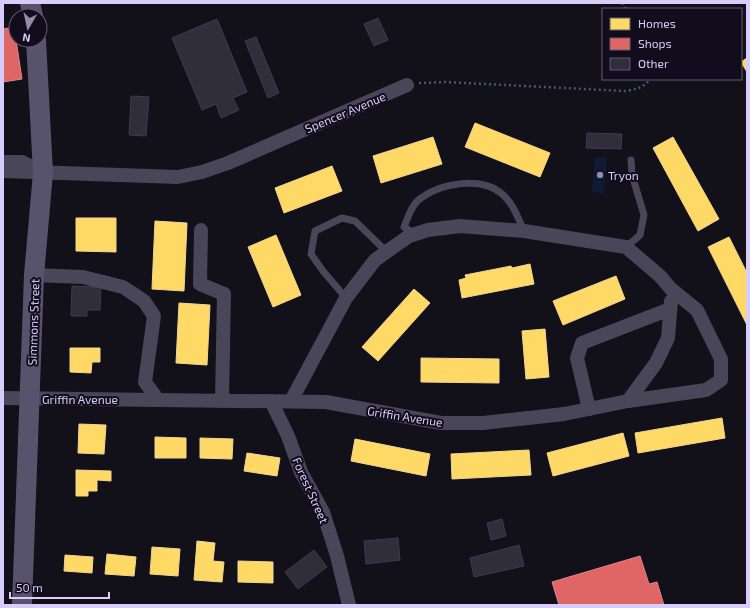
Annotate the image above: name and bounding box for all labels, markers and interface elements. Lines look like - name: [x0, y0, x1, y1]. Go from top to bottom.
- north arrow: [8, 8, 48, 48]
- legend: [602, 8, 742, 80]
- text: Homes: [638, 16, 676, 30]
- text: N: [21, 31, 31, 45]
- text: Shops: [638, 36, 672, 50]
- text: Other: [638, 56, 669, 70]
- street label: Spencer Avenue: [302, 89, 388, 135]
- place label: Tryon: [608, 168, 639, 182]
- marker: Tryon: [595, 170, 605, 180]
- street label: Simmons Street: [24, 278, 42, 366]
- street label: Griffin Avenue: [42, 392, 118, 406]
- street label: Griffin Avenue: [366, 403, 444, 429]
- street label: Forest Street: [290, 455, 332, 526]
- scale bar: [10, 574, 109, 600]
- text: 50 m: [16, 580, 43, 594]

